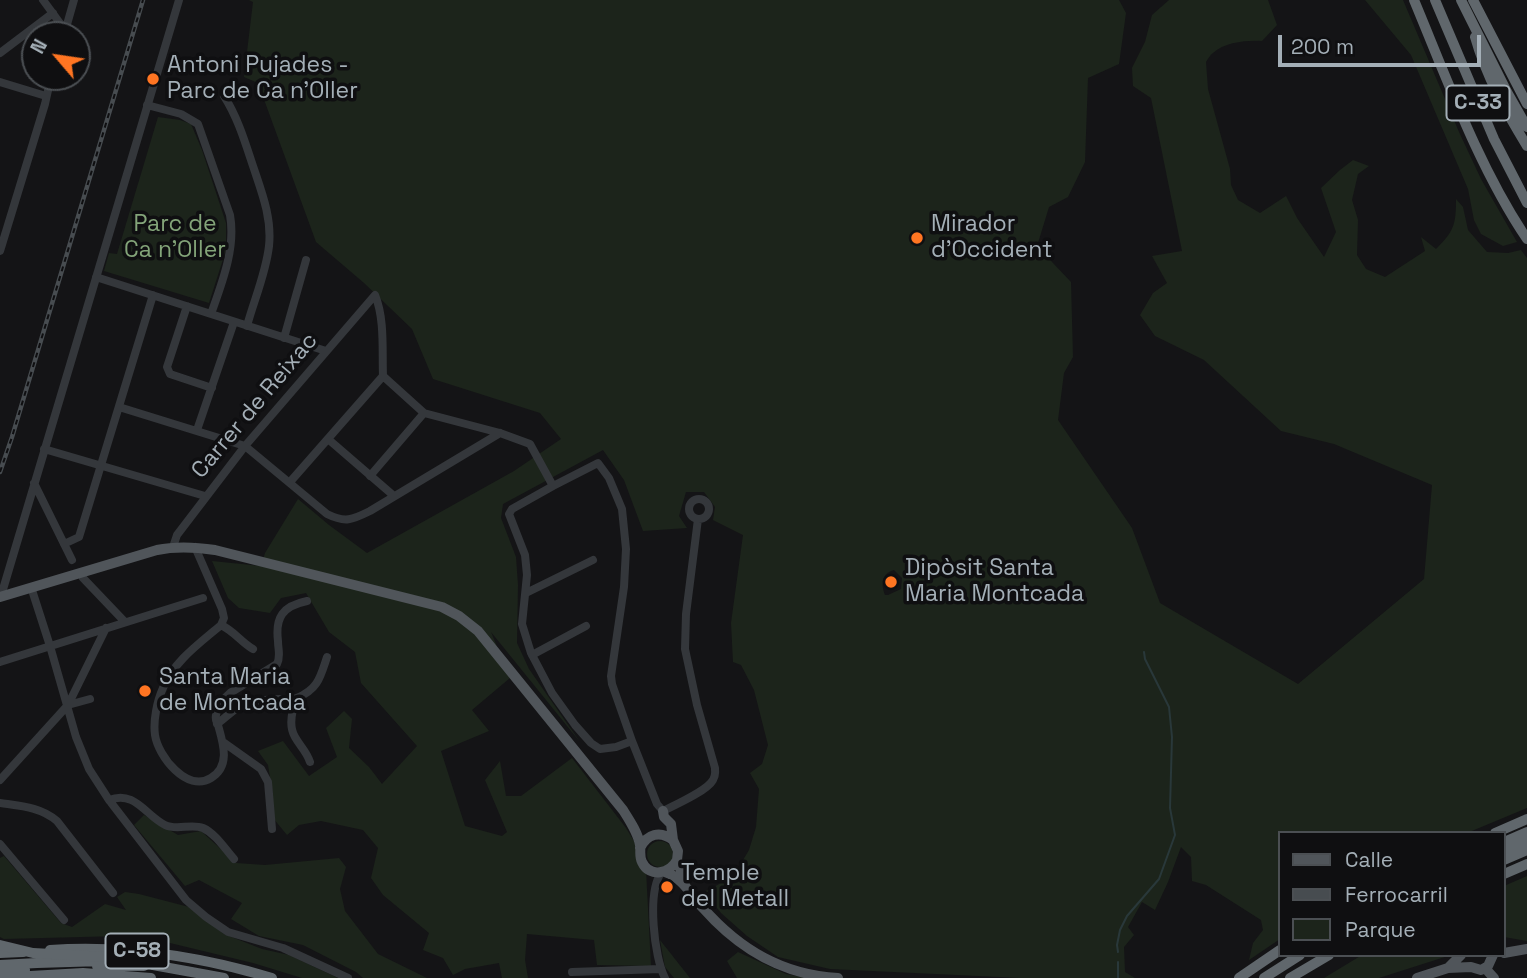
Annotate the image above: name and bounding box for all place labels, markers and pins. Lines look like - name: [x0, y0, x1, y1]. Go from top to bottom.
- place label: Antoni Pujades - Parc de Ca n'Oller: [167, 52, 358, 106]
- marker: Antoni Pujades - Parc de Ca n'Oller: [145, 71, 161, 87]
- place label: Mirador d'Occident: [931, 211, 1053, 265]
- marker: Mirador d'Occident: [909, 230, 925, 246]
- place label: Dipòsit Santa Maria Montcada: [905, 555, 1084, 609]
- marker: Dipòsit Santa Maria Montcada: [883, 574, 899, 590]
- place label: Santa Maria de Montcada: [159, 664, 306, 718]
- marker: Santa Maria de Montcada: [137, 683, 153, 699]
- place label: Temple del Metall: [681, 860, 789, 914]
- marker: Temple del Metall: [659, 879, 675, 895]

